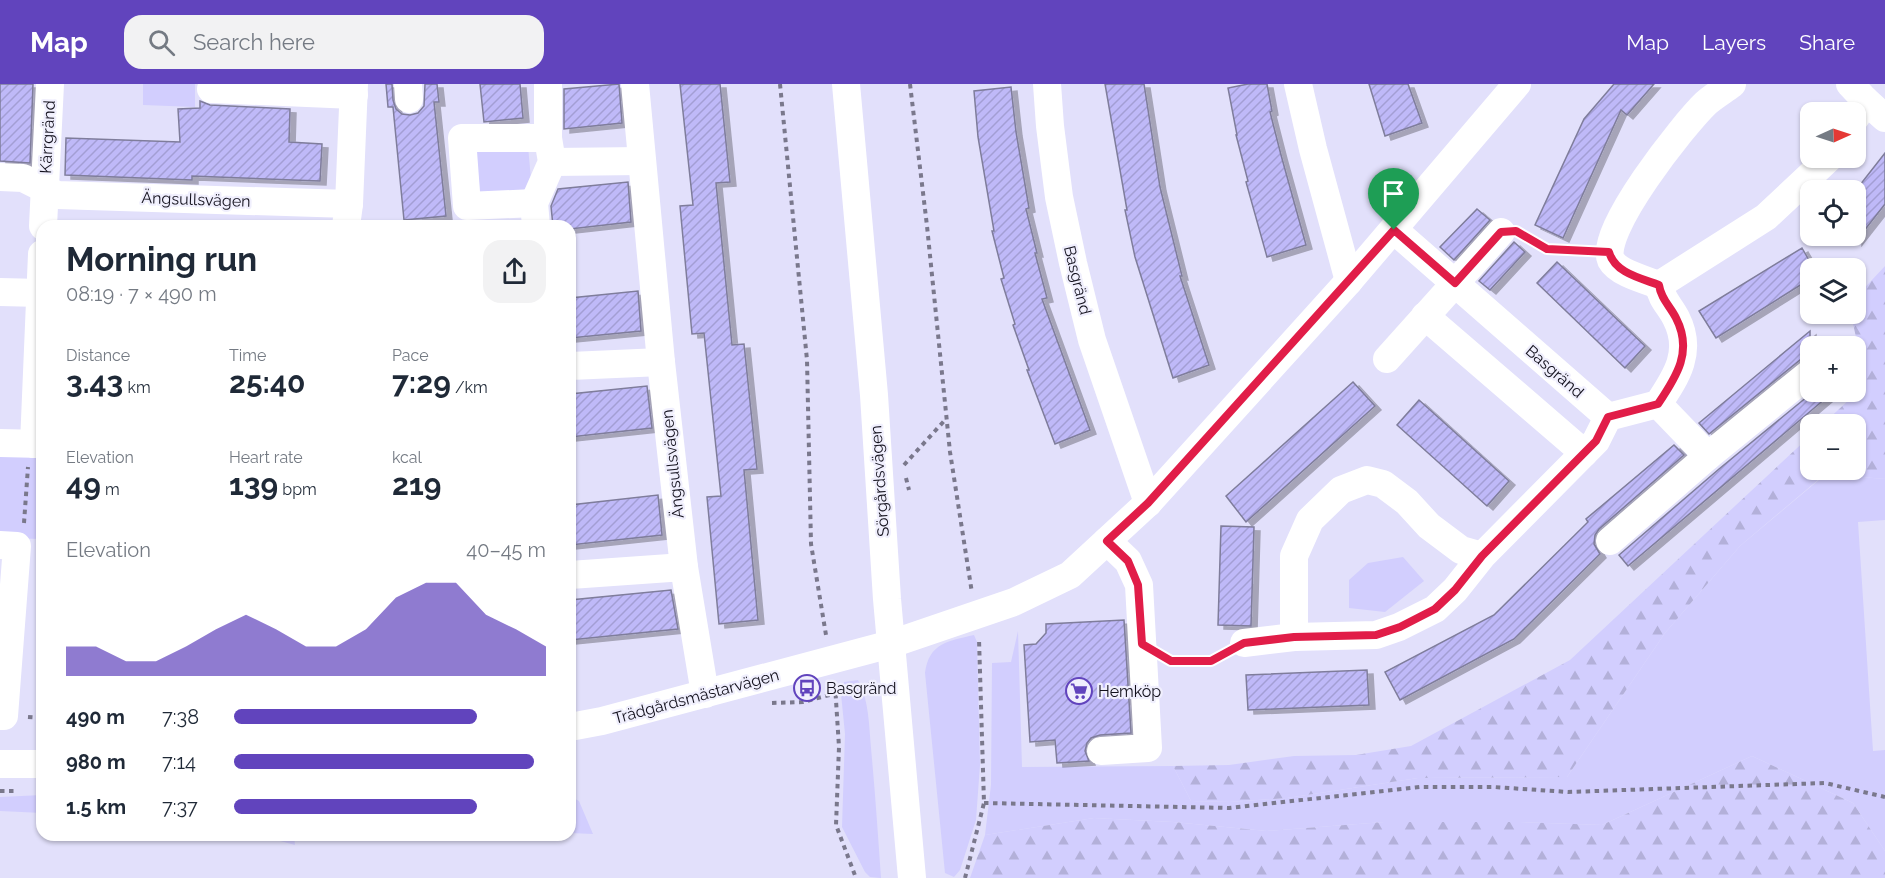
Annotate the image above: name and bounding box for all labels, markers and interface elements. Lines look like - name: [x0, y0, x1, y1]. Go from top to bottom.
- search box: [124, 15, 544, 69]
- text: Map: [30, 26, 88, 59]
- icon: search: [145, 26, 178, 59]
- text: Search here: [193, 29, 315, 55]
- text: Map: [1626, 30, 1669, 55]
- text: Layers: [1702, 30, 1766, 55]
- text: Share: [1799, 30, 1855, 55]
- street label: Kärrgränd: [36, 100, 59, 174]
- north arrow: [1800, 102, 1866, 168]
- map controls: [1800, 102, 1866, 480]
- pin: [1368, 168, 1419, 230]
- icon: arrive: [1377, 177, 1410, 210]
- button: locate: [1800, 180, 1866, 246]
- street label: Ängsullsvägen: [141, 187, 251, 211]
- text: Morning run: [66, 240, 257, 279]
- button: share: [483, 240, 546, 303]
- street label: Basgränd: [1060, 244, 1095, 317]
- button: layers: [1800, 258, 1866, 324]
- text: 08:19 · 7 × 490 m: [66, 282, 217, 306]
- button: +: [1800, 336, 1866, 402]
- street label: Basgränd: [1522, 341, 1588, 402]
- text: Distance: [66, 346, 130, 365]
- text: Time: [229, 346, 266, 365]
- text: Pace: [392, 346, 429, 365]
- text: 3.43: [66, 365, 123, 400]
- text: 25:40: [229, 365, 306, 400]
- text: 7:29: [392, 365, 451, 400]
- text: km: [123, 378, 151, 397]
- text: /km: [451, 378, 488, 397]
- street label: Ängsullsvägen: [656, 409, 688, 519]
- button: −: [1800, 414, 1866, 480]
- street label: Sörgårdsvägen: [866, 425, 893, 537]
- text: Elevation: [66, 448, 134, 467]
- text: Heart rate: [229, 448, 303, 467]
- text: kcal: [392, 448, 422, 467]
- text: 49: [66, 467, 101, 502]
- text: 139: [229, 467, 278, 502]
- text: 219: [392, 467, 441, 502]
- text: m: [101, 480, 120, 499]
- text: bpm: [278, 480, 317, 499]
- text: Elevation: [66, 538, 151, 562]
- text: 40–45 m: [466, 538, 546, 562]
- street label: Trädgårdsmästarvägen: [611, 665, 781, 728]
- bus stop icon: Basgränd: [792, 673, 822, 703]
- supermarket icon: Hemköp: [1064, 676, 1094, 706]
- place label: Basgränd: [826, 679, 897, 698]
- place label: Hemköp: [1098, 682, 1161, 701]
- text: 490 m: [66, 705, 125, 729]
- text: 7:38: [162, 705, 199, 729]
- text: 980 m: [66, 750, 126, 774]
- text: 7:14: [162, 750, 196, 774]
- text: 1.5 km: [66, 795, 126, 819]
- text: 7:37: [162, 795, 198, 819]

